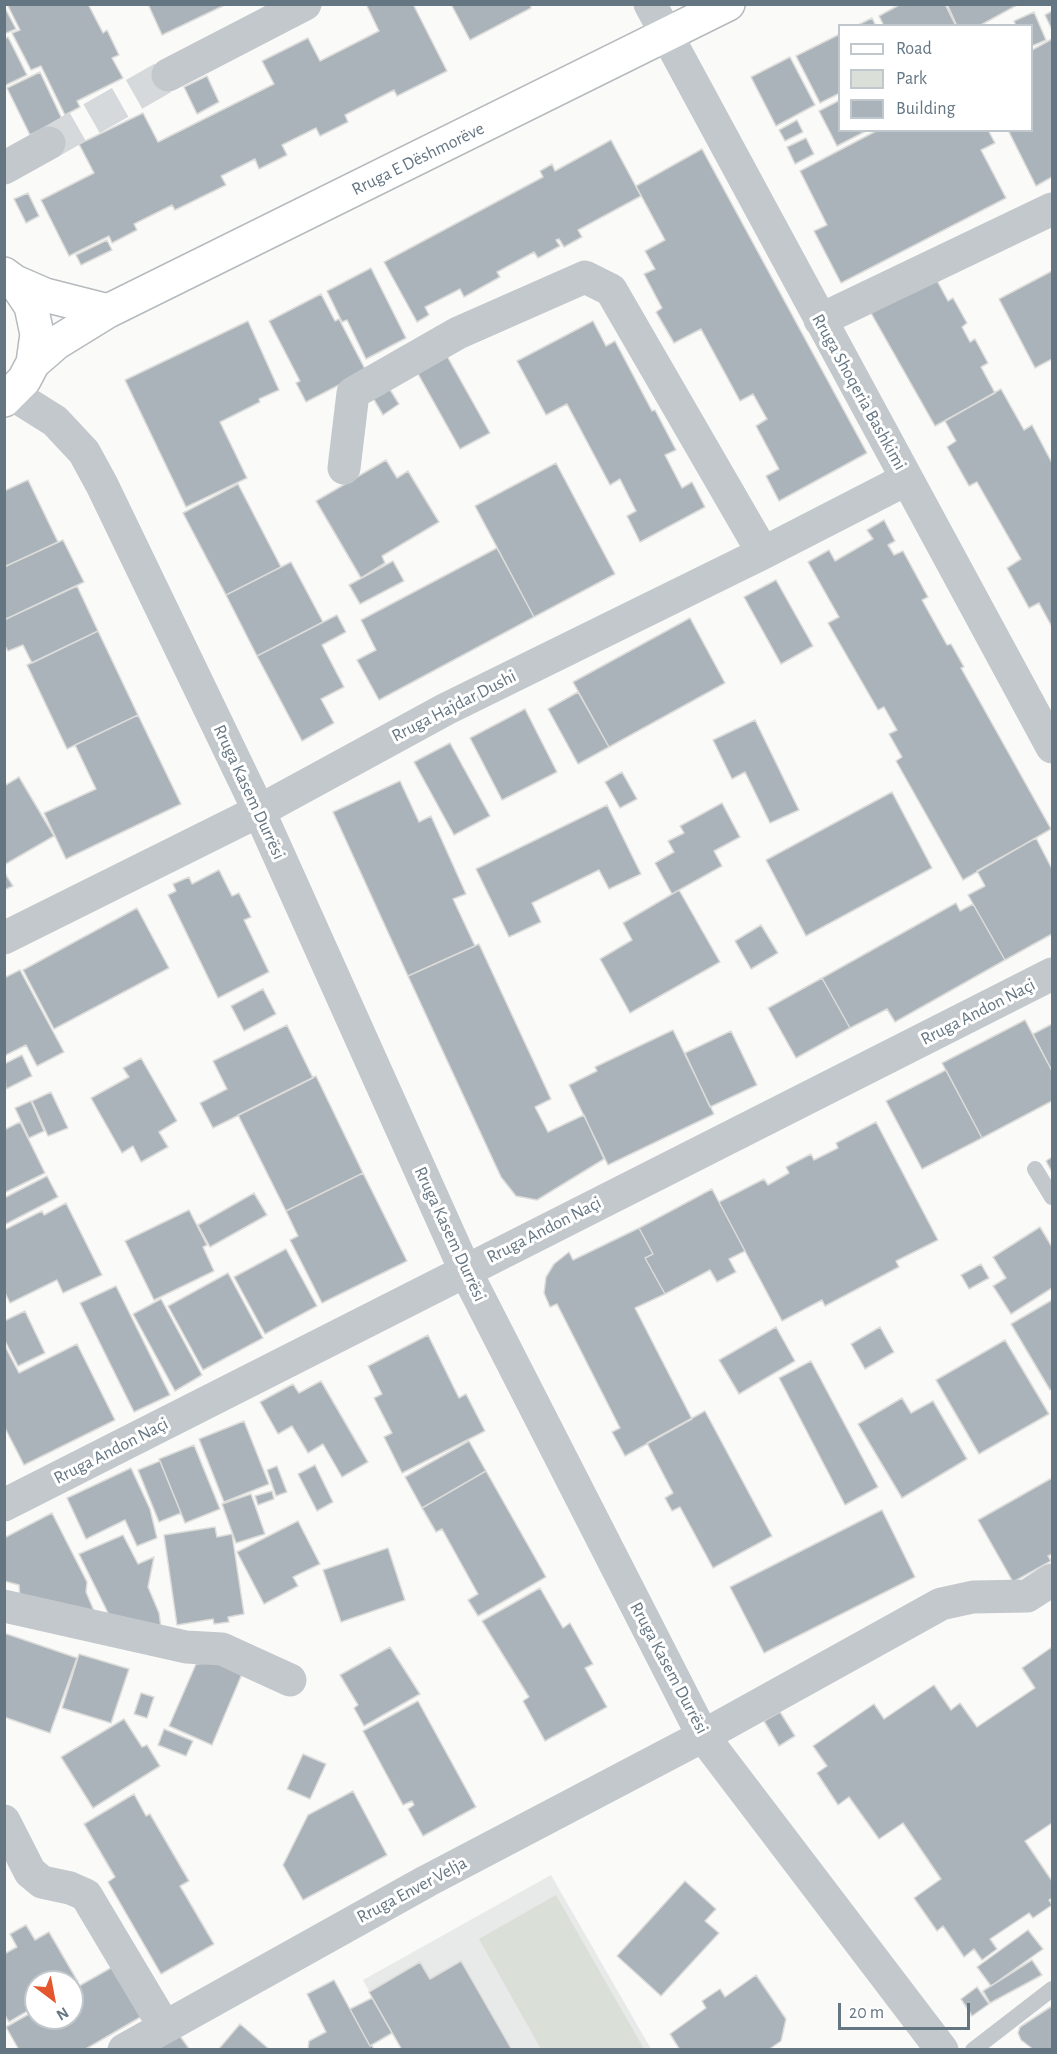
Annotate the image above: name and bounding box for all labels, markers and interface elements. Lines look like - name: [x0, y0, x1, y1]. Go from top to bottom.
- legend: [838, 24, 1033, 132]
- text: Road: [896, 40, 932, 58]
- text: Park: [896, 70, 927, 88]
- text: Building: [896, 100, 955, 118]
- street label: Rruga E Dëshmorëve: [348, 118, 488, 200]
- street label: Rruga Shoqeria Bashkimi: [807, 310, 911, 474]
- street label: Rruga Hajdar Dushi: [388, 665, 520, 747]
- street label: Rruga Kasem Durrësi: [208, 721, 290, 863]
- street label: Rruga Andon Naçi: [917, 974, 1039, 1050]
- street label: Rruga Kasem Durrësi: [409, 1163, 491, 1305]
- street label: Rruga Andon Naçi: [483, 1192, 605, 1268]
- street label: Rruga Andon Naçi: [50, 1413, 172, 1489]
- street label: Rruga Kasem Durrësi: [625, 1598, 713, 1738]
- street label: Rruga Enver Velja: [353, 1852, 471, 1928]
- north arrow: [24, 1970, 84, 2030]
- scale bar: [841, 1991, 973, 2029]
- text: N: [54, 2004, 71, 2023]
- text: 20 m: [849, 2004, 884, 2022]

